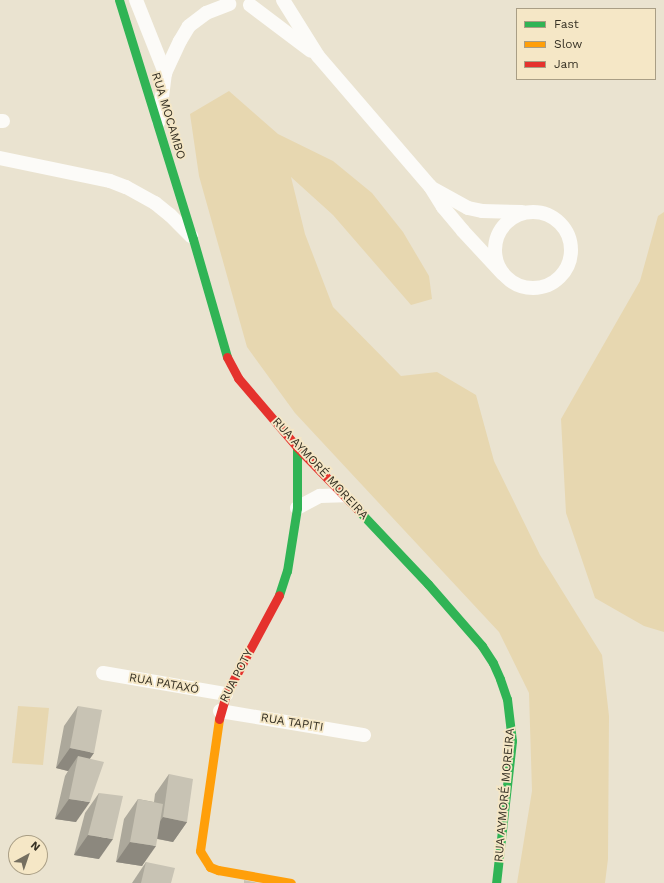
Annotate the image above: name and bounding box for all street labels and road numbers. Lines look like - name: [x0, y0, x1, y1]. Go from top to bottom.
- street label: RUA MOCAMBO: [148, 71, 188, 161]
- street label: RUA AYMORÉ MOREIRA: [269, 415, 371, 523]
- street label: RUA POTY: [217, 647, 257, 705]
- street label: RUA PATAXÓ: [128, 671, 200, 697]
- street label: RUA TAPITI: [259, 711, 325, 735]
- street label: RUA AYMORÉ MOREIRA: [492, 727, 518, 863]

